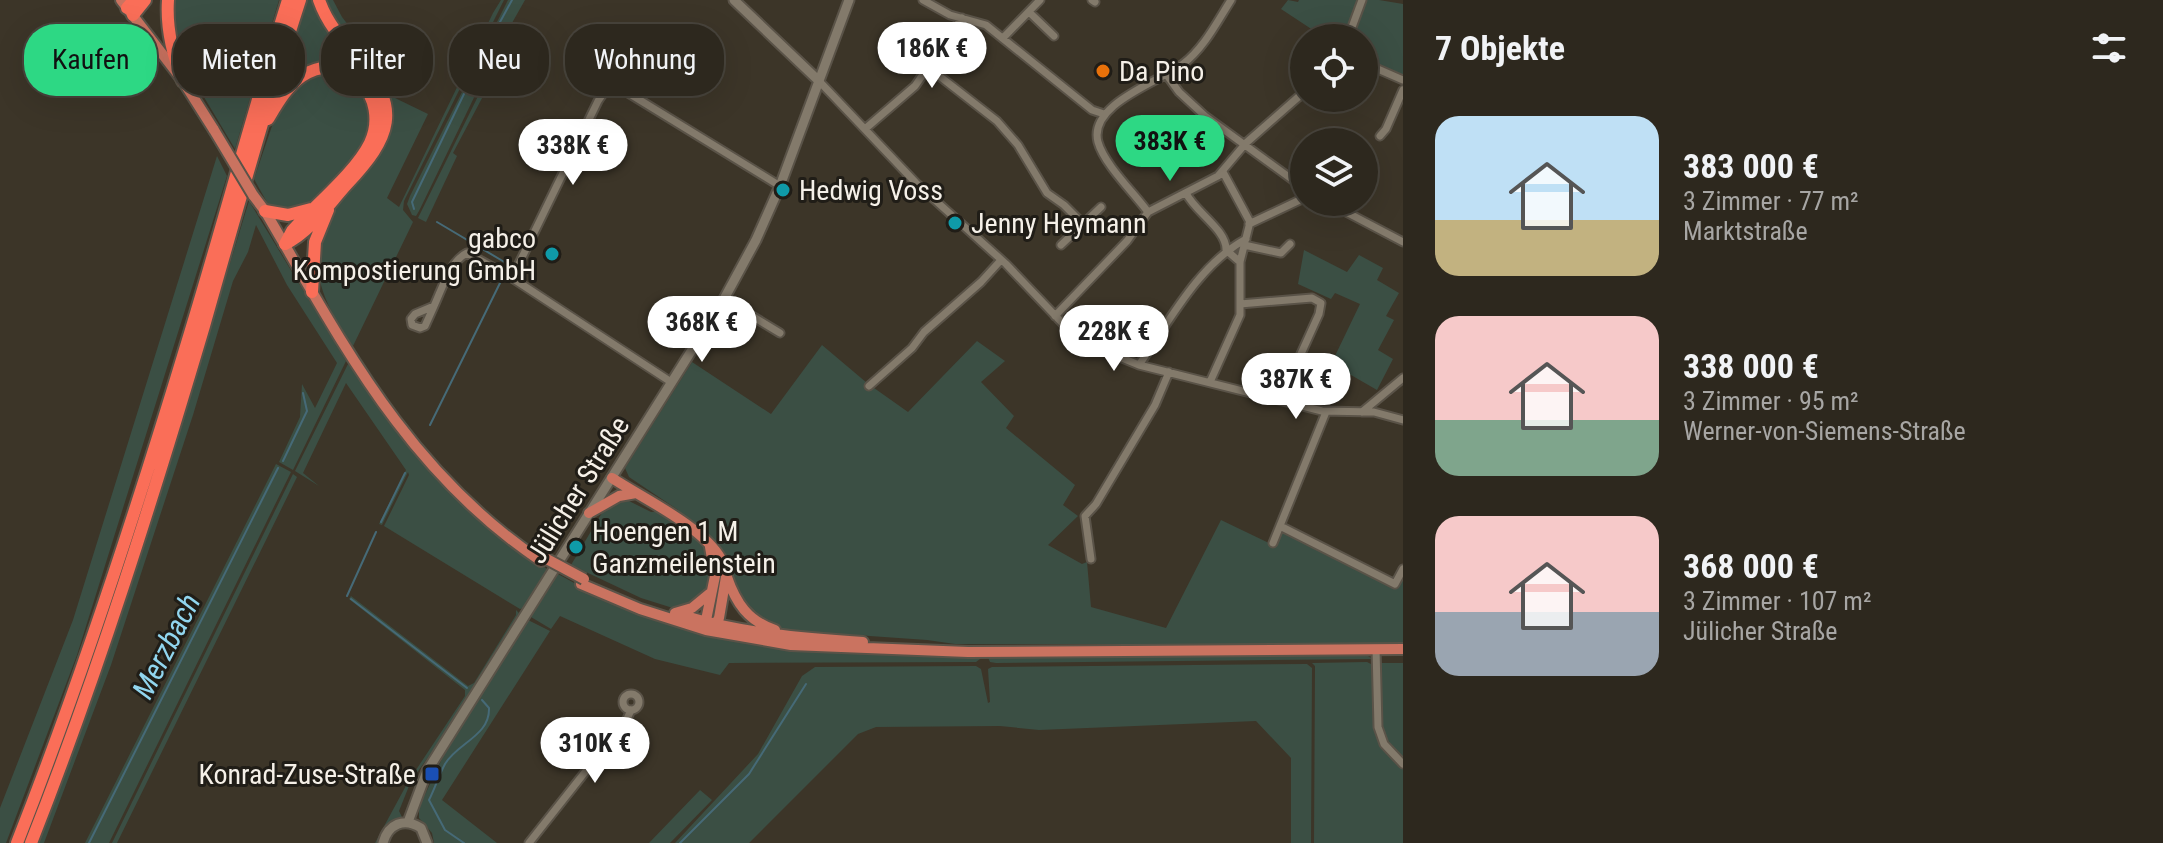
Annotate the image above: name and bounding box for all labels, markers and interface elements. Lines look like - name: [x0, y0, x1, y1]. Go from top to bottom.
- pin: 186K €: [867, 22, 997, 90]
- chip: Kaufen: [24, 24, 157, 96]
- chip: Mieten: [173, 24, 305, 96]
- chip: Filter: [321, 24, 433, 96]
- chip: Neu: [449, 24, 549, 96]
- chip: Wohnung: [565, 24, 724, 96]
- map controls: [1290, 24, 1378, 216]
- button: locate: [1290, 24, 1378, 112]
- icon: filters: [2087, 26, 2131, 70]
- text: 7 Objekte: [1435, 28, 1565, 68]
- text: 186K €: [896, 33, 968, 63]
- place label: Da Pino: [1119, 55, 1204, 88]
- marker: Da Pino: [1094, 62, 1112, 80]
- pin: 383K €: [1105, 115, 1235, 183]
- pin: 338K €: [508, 119, 638, 187]
- text: 383K €: [1134, 126, 1206, 156]
- button: layers: [1290, 128, 1378, 216]
- text: 338K €: [537, 130, 609, 160]
- text: 383 000 €: [1683, 146, 1819, 186]
- icon: home: [1499, 148, 1595, 244]
- place label: Hedwig Voss: [799, 174, 943, 207]
- marker: Hedwig Voss: [774, 181, 792, 199]
- text: 3 Zimmer · 77 m²: [1683, 186, 1859, 216]
- place label: Jenny Heymann: [971, 207, 1146, 240]
- marker: Jenny Heymann: [946, 214, 964, 232]
- text: Marktstraße: [1683, 216, 1808, 246]
- place label: gabco Kompostierung GmbH: [293, 222, 536, 287]
- marker: gabco Kompostierung GmbH: [543, 245, 561, 263]
- pin: 368K €: [637, 296, 767, 364]
- pin: 228K €: [1049, 305, 1179, 373]
- text: 368K €: [666, 307, 738, 337]
- text: 228K €: [1078, 316, 1150, 346]
- text: 338 000 €: [1683, 346, 1819, 386]
- icon: home: [1499, 348, 1595, 444]
- pin: 387K €: [1231, 353, 1361, 421]
- text: 387K €: [1260, 364, 1332, 394]
- text: 3 Zimmer · 95 m²: [1683, 386, 1859, 416]
- street label: Jülicher Straße: [520, 411, 636, 569]
- text: Werner-von-Siemens-Straße: [1683, 416, 1966, 446]
- place label: Hoengen 1 M Ganzmeilenstein: [592, 515, 776, 580]
- marker: Hoengen 1 M Ganzmeilenstein: [567, 538, 585, 556]
- text: 368 000 €: [1683, 546, 1819, 586]
- icon: home: [1499, 548, 1595, 644]
- text: 3 Zimmer · 107 m²: [1683, 586, 1872, 616]
- water label: Merzbach: [125, 588, 207, 704]
- text: Jülicher Straße: [1683, 616, 1838, 646]
- pin: 310K €: [530, 717, 660, 785]
- text: 310K €: [559, 728, 631, 758]
- place label: Konrad-Zuse-Straße: [199, 758, 416, 791]
- marker: Konrad-Zuse-Straße: [423, 765, 441, 783]

